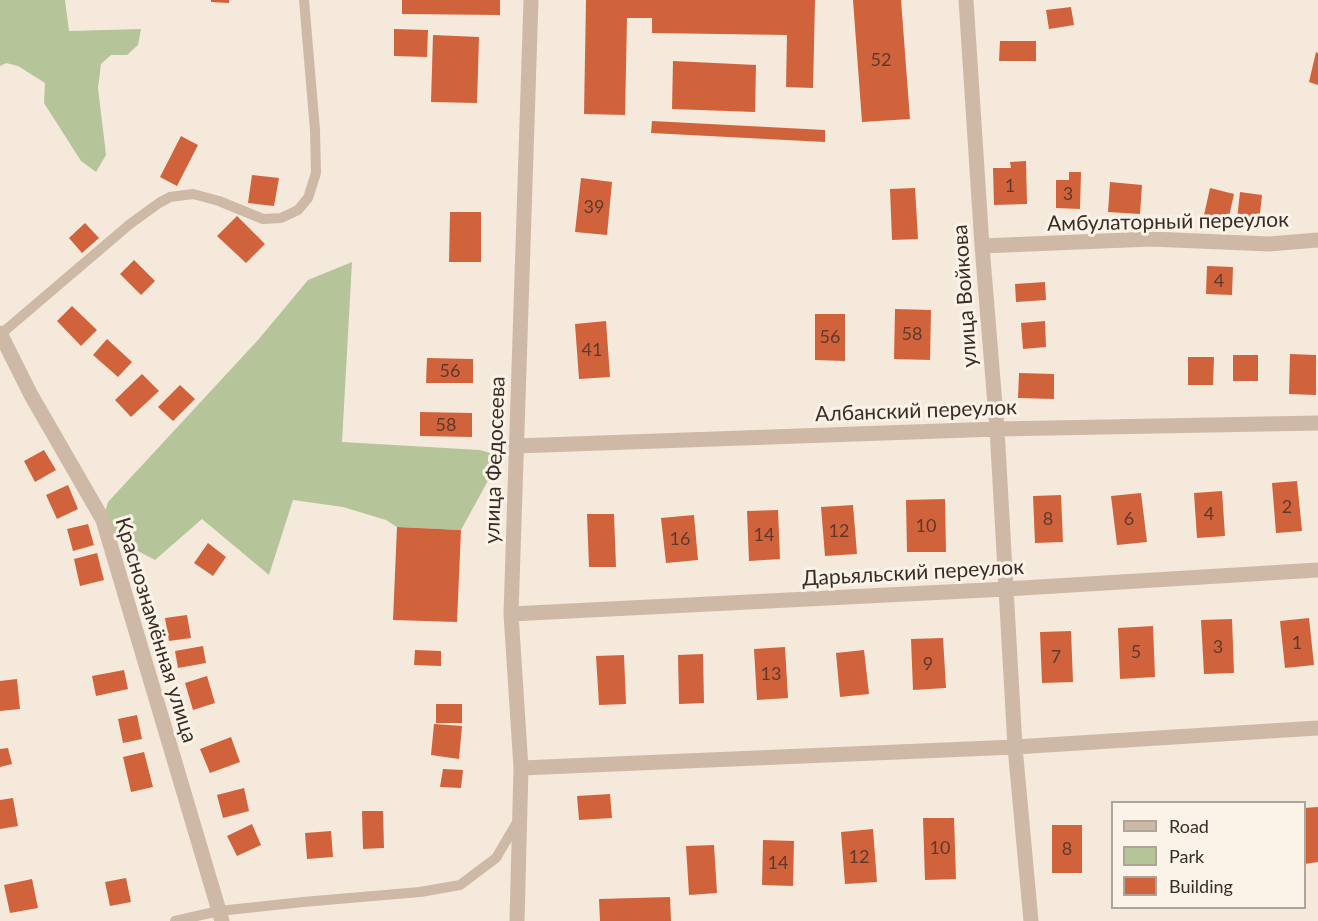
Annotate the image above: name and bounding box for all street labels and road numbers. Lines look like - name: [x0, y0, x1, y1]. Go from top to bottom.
- street label: Амбулаторный переулок: [1047, 207, 1289, 237]
- street label: улица Войкова: [947, 224, 983, 368]
- street label: улица Федосеева: [479, 376, 511, 544]
- street label: Албанский переулок: [815, 395, 1017, 427]
- street label: Краснознамённая улица: [110, 514, 202, 746]
- street label: Дарьяльский переулок: [801, 555, 1025, 591]

